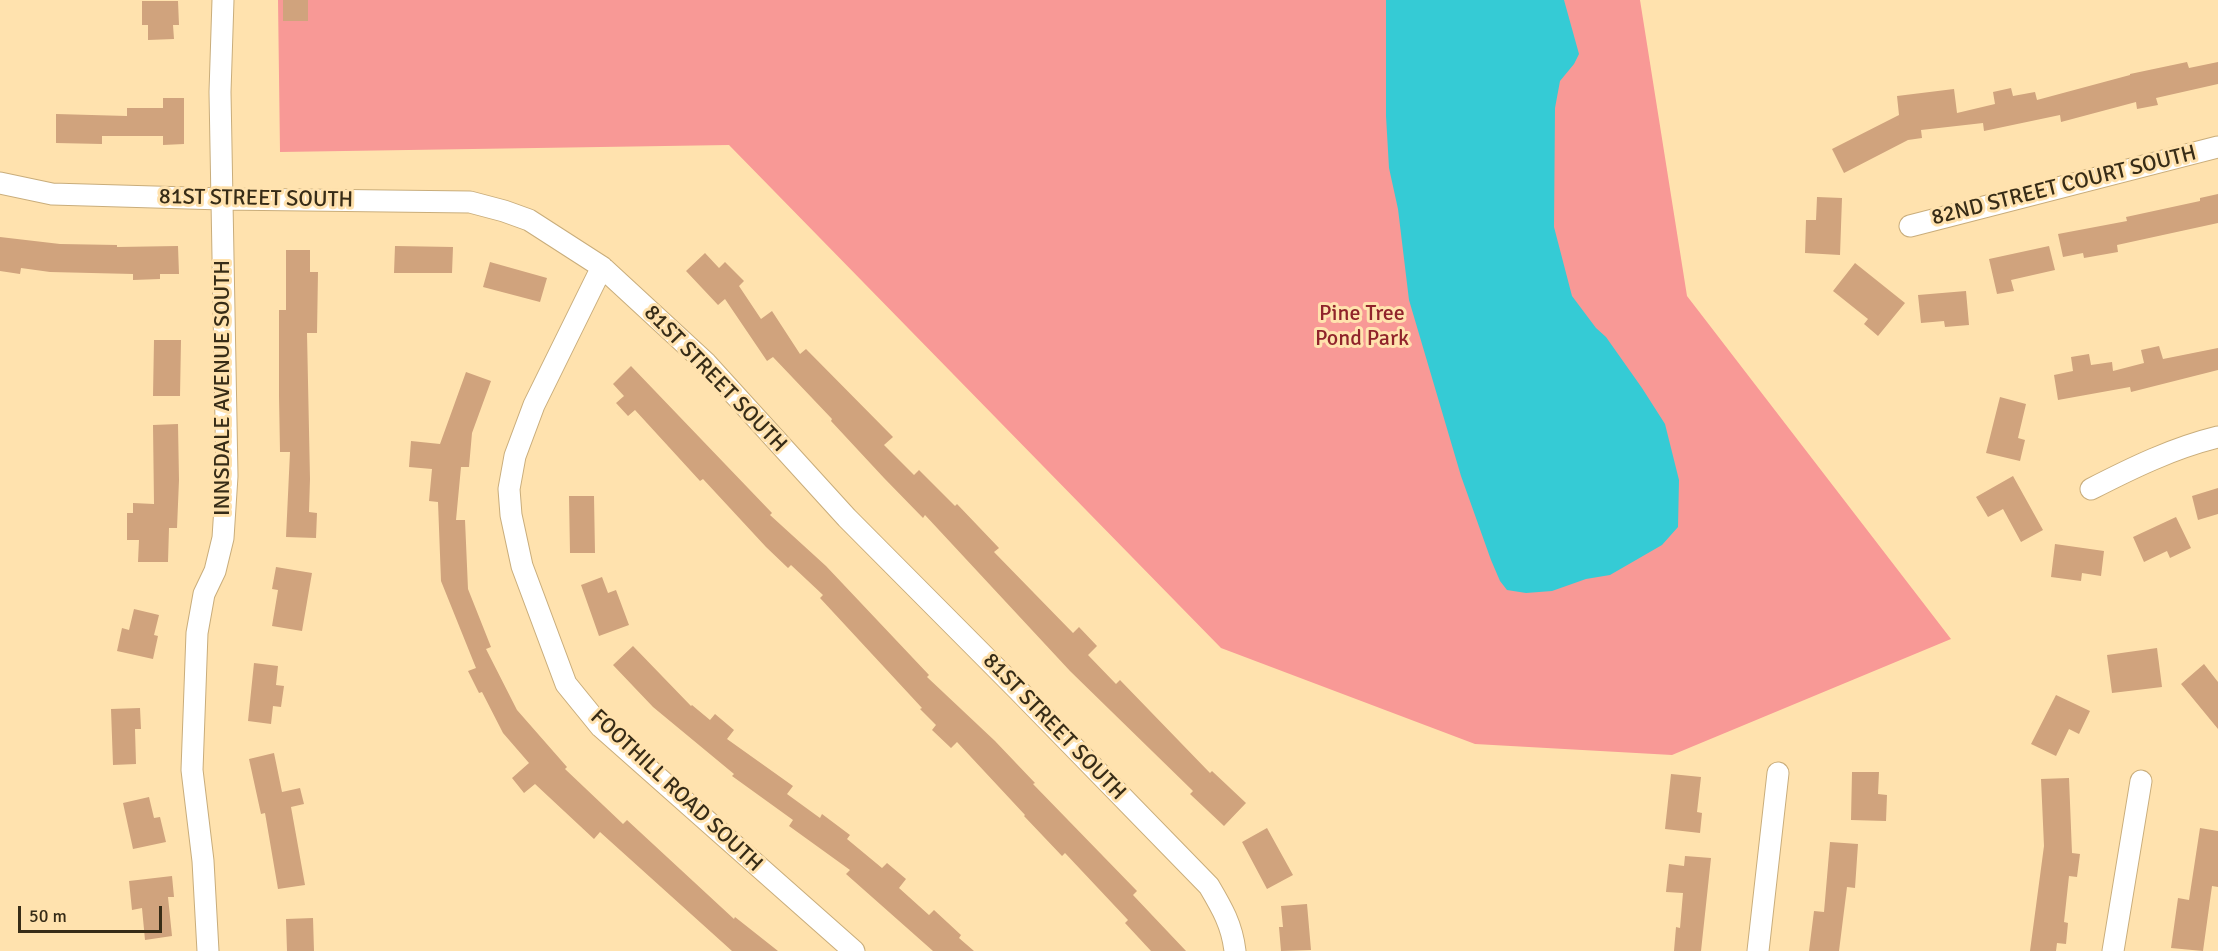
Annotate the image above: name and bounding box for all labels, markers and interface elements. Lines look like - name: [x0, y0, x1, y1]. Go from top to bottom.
- street label: 82ND STREET COURT SOUTH: [1929, 140, 2199, 232]
- street label: 81ST STREET SOUTH: [159, 184, 353, 214]
- street label: INNSDALE AVENUE SOUTH: [210, 260, 236, 516]
- street label: 81ST STREET SOUTH: [638, 300, 792, 458]
- park label: Pine Tree Pond Park: [1315, 301, 1409, 352]
- street label: 81ST STREET SOUTH: [977, 648, 1131, 806]
- street label: FOOTHILL ROAD SOUTH: [584, 704, 768, 878]
- scale bar: [21, 894, 165, 932]
- text: 50 m: [29, 905, 67, 927]

